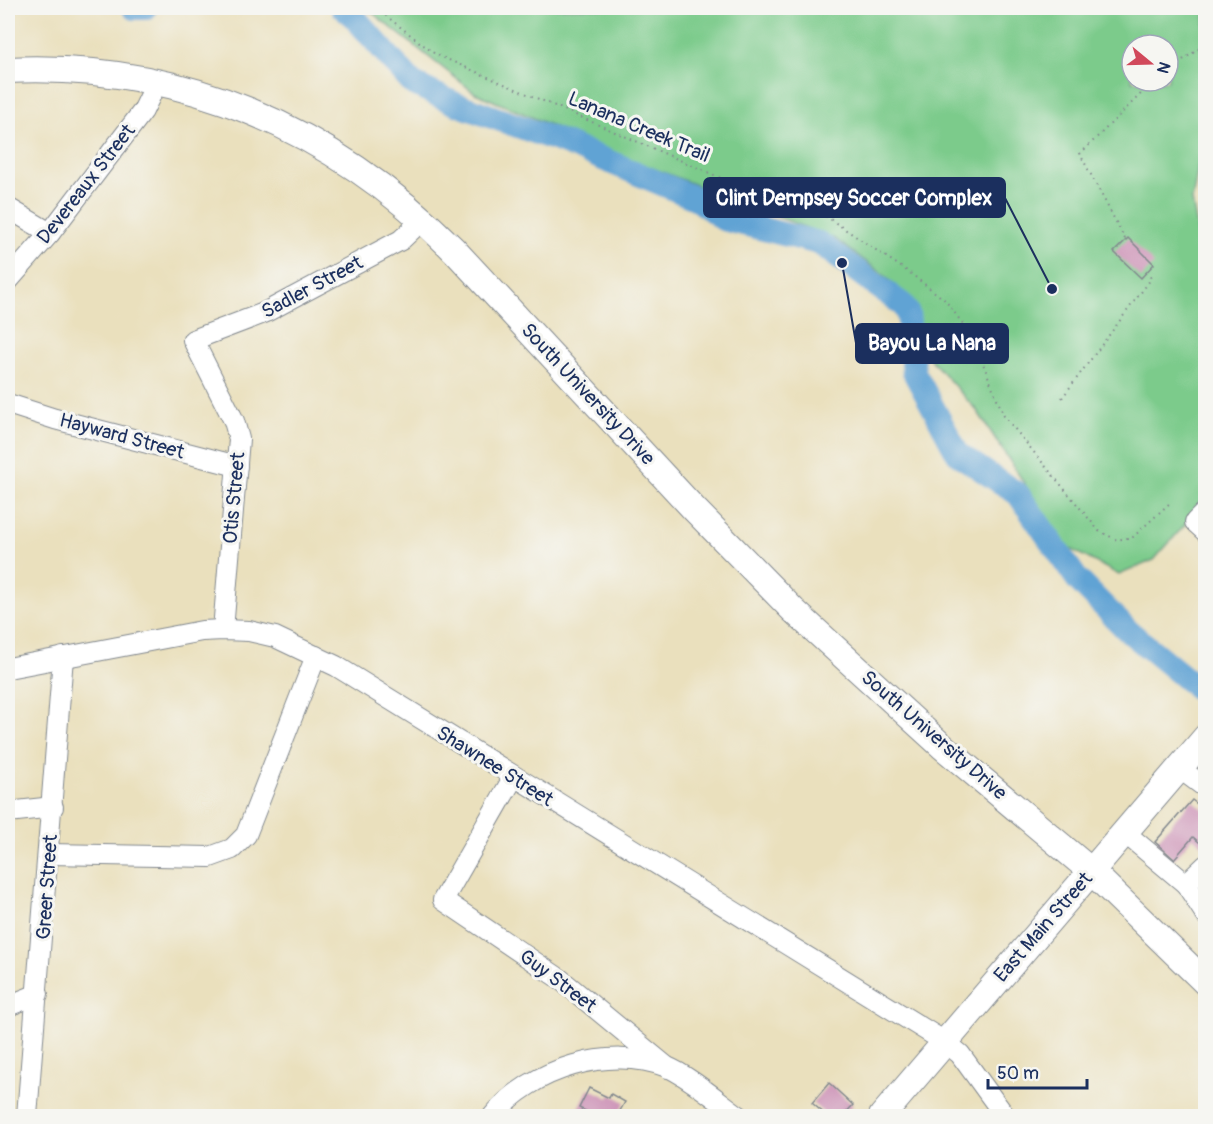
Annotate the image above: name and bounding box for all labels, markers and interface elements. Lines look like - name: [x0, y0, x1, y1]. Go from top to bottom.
- north arrow: [1120, 33, 1180, 93]
- text: N: [1152, 59, 1174, 76]
- street label: Lanana Creek Trail: [564, 86, 714, 168]
- street label: Devereaux Street: [31, 118, 141, 249]
- callout: Clint Dempsey Soccer Complex: [704, 178, 1005, 217]
- text: Clint Dempsey Soccer Complex: [716, 185, 992, 212]
- street label: Sadler Street: [257, 249, 368, 324]
- street label: South University Drive: [516, 318, 660, 470]
- callout: Bayou La Nana: [856, 324, 1008, 363]
- text: Bayou La Nana: [868, 330, 996, 357]
- street label: Hayward Street: [57, 407, 188, 465]
- street label: Otis Street: [218, 450, 251, 545]
- street label: South University Drive: [856, 665, 1012, 805]
- street label: Shawnee Street: [432, 720, 559, 812]
- street label: Greer Street: [31, 833, 63, 940]
- street label: East Main Street: [988, 866, 1098, 987]
- street label: Guy Street: [514, 944, 602, 1019]
- scale bar: [988, 1052, 1087, 1090]
- text: 50 m: [997, 1062, 1039, 1085]

